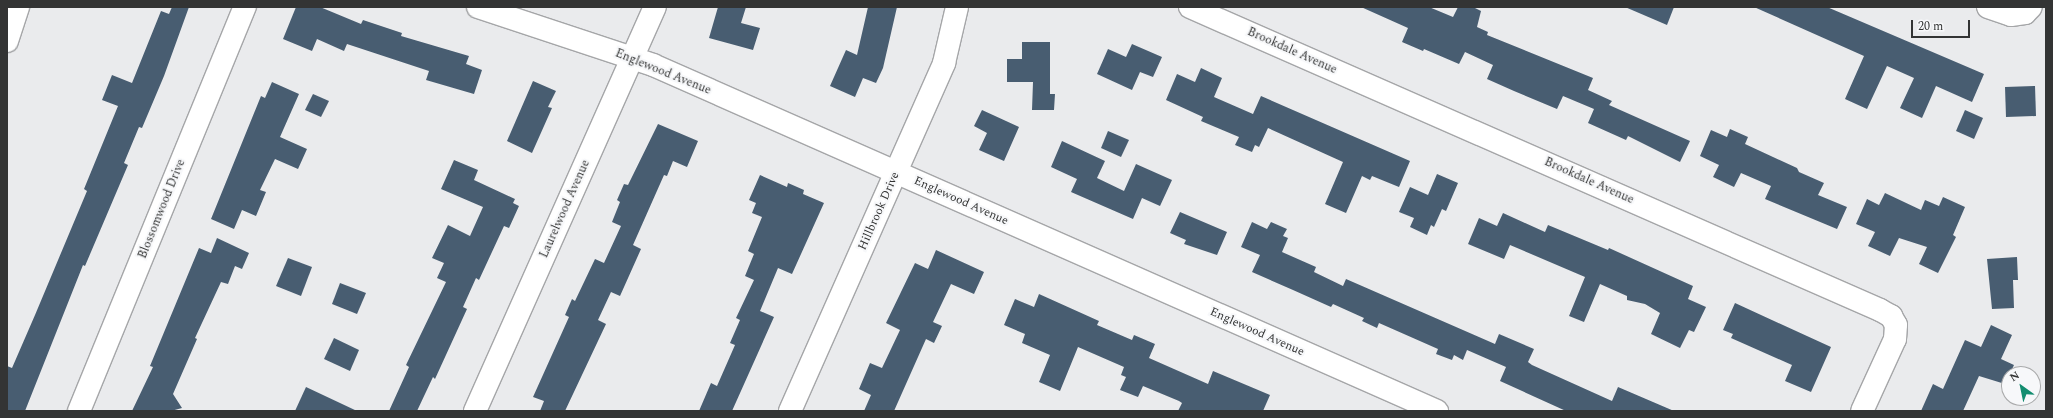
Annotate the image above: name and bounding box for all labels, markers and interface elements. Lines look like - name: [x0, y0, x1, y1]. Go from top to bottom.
- scale bar: [1913, 12, 1972, 38]
- text: 20 m: [1918, 17, 1943, 36]
- street label: Brookdale Avenue: [1245, 25, 1339, 77]
- street label: Englewood Avenue: [613, 46, 713, 98]
- street label: Brookdale Avenue: [1542, 155, 1636, 207]
- street label: Blossomwood Drive: [135, 157, 189, 261]
- street label: Laurelwood Avenue: [537, 158, 593, 260]
- street label: Hillbrook Drive: [855, 170, 903, 252]
- street label: Englewood Avenue: [912, 174, 1010, 228]
- street label: Englewood Avenue: [1208, 305, 1306, 359]
- north arrow: [2001, 366, 2041, 406]
- text: N: [2006, 367, 2023, 386]

